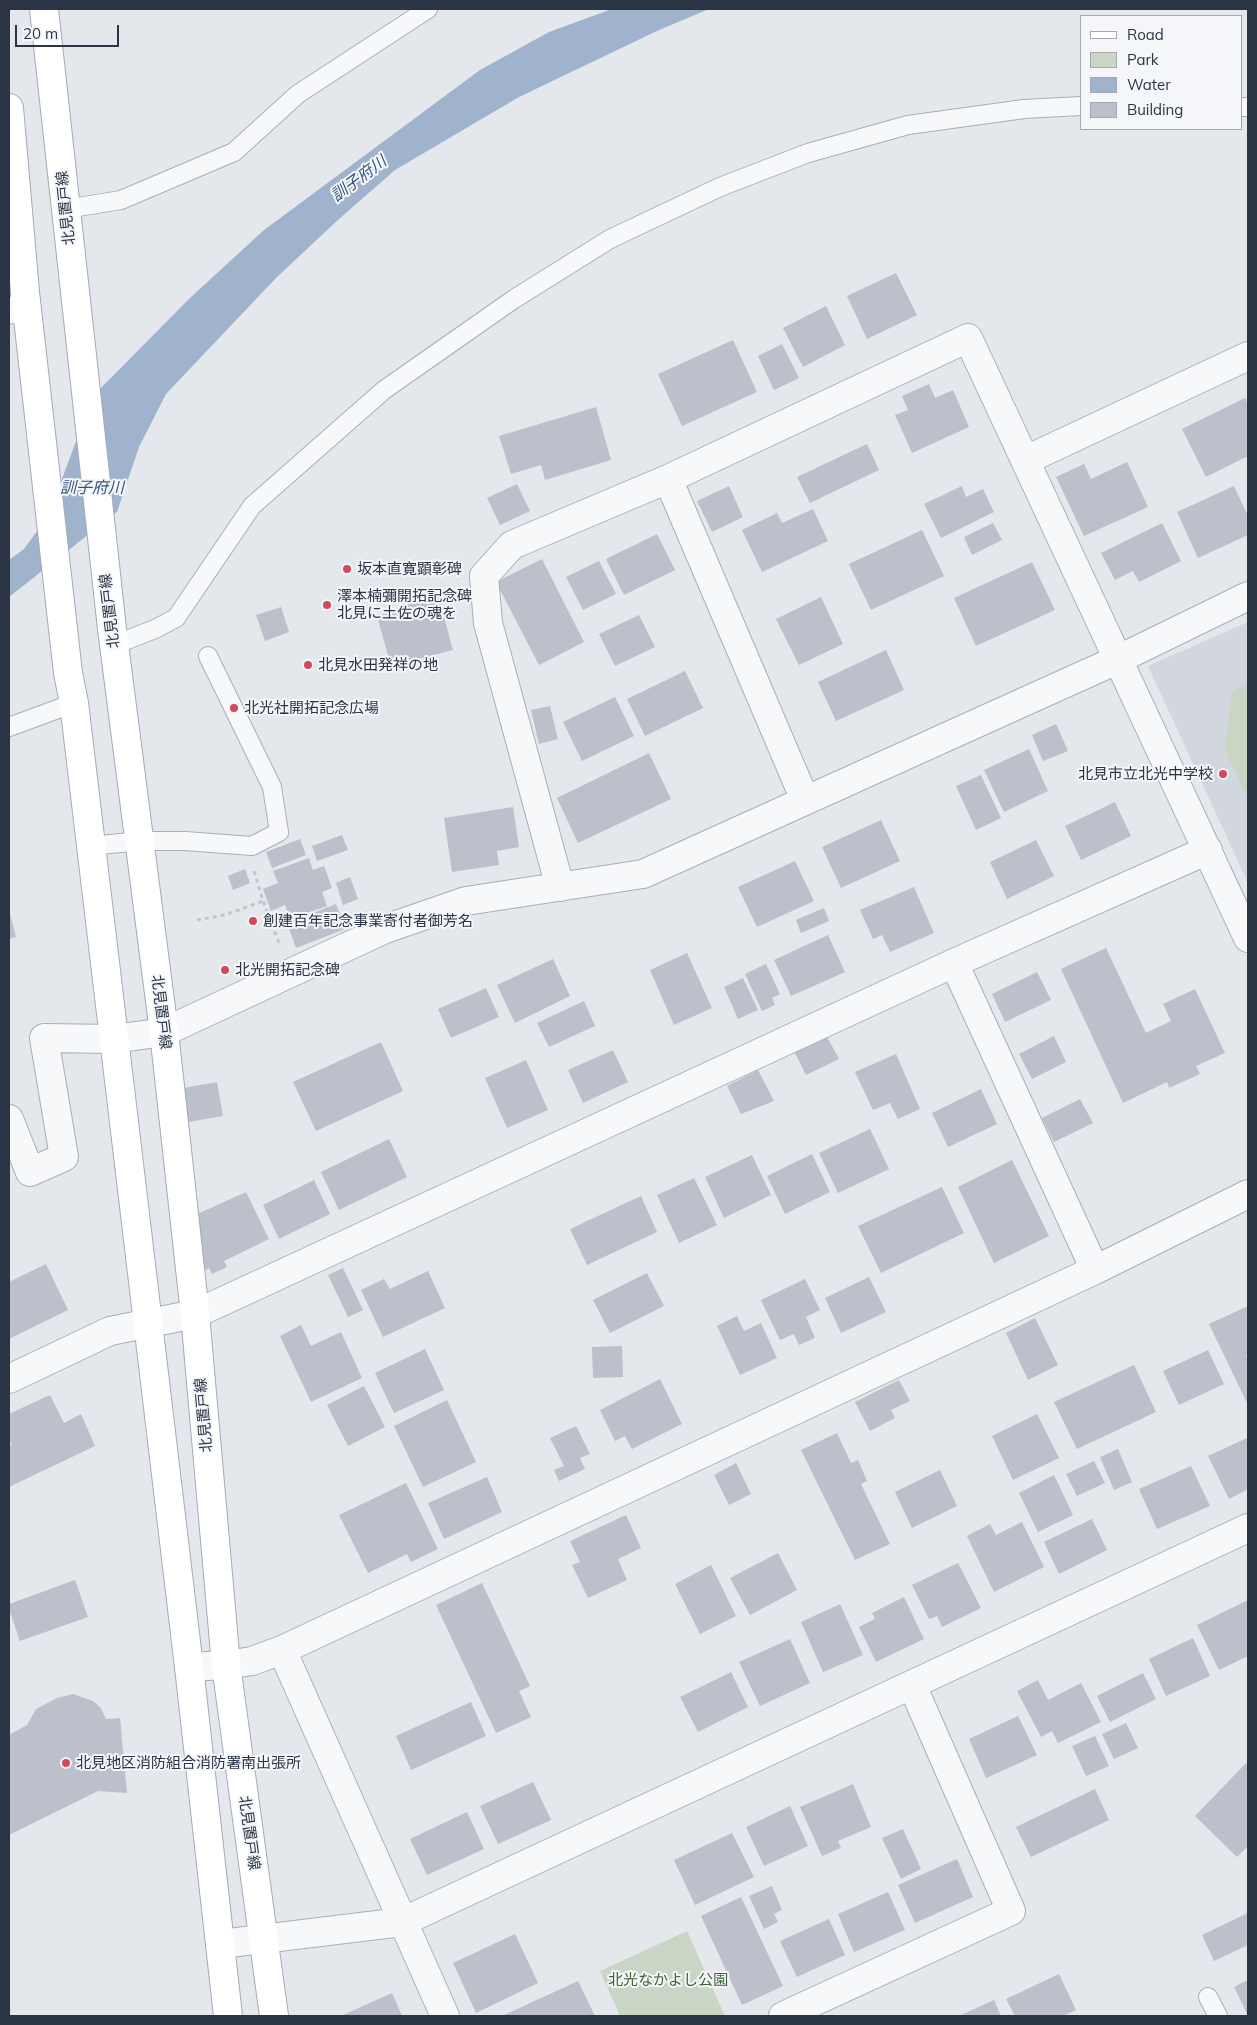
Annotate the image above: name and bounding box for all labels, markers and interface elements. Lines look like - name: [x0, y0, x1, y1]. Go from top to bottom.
- scale bar: [18, 15, 121, 47]
- legend: [1080, 15, 1242, 130]
- text: 20 m: [23, 24, 58, 43]
- text: Road: [1127, 25, 1164, 44]
- text: Park: [1127, 50, 1159, 69]
- text: Water: [1127, 75, 1171, 94]
- text: Building: [1127, 100, 1183, 119]
- water label: 訓子府川: [328, 152, 390, 206]
- street label: 北見置戸線: [53, 170, 79, 246]
- water label: 訓子府川: [60, 478, 124, 498]
- place label: 坂本直寛顕彰碑: [357, 560, 462, 578]
- marker: 坂本直寛顕彰碑: [341, 563, 353, 575]
- street label: 北見置戸線: [96, 573, 124, 649]
- place label: 澤本楠彌開拓記念碑 北見に土佐の魂を: [337, 587, 472, 622]
- marker: 澤本楠彌開拓記念碑 北見に土佐の魂を: [321, 599, 333, 611]
- place label: 北見水田発祥の地: [318, 656, 438, 674]
- marker: 北見水田発祥の地: [302, 659, 314, 671]
- place label: 北光社開拓記念広場: [244, 699, 379, 717]
- marker: 北光社開拓記念広場: [228, 702, 240, 714]
- place label: 北見市立北光中学校: [1078, 765, 1213, 783]
- marker: 北見市立北光中学校: [1217, 768, 1229, 780]
- place label: 創建百年記念事業寄付者御芳名: [263, 912, 473, 930]
- marker: 創建百年記念事業寄付者御芳名: [247, 915, 259, 927]
- place label: 北光開拓記念碑: [235, 961, 340, 979]
- marker: 北光開拓記念碑: [219, 964, 231, 976]
- street label: 北見置戸線: [147, 974, 175, 1050]
- street label: 北見置戸線: [192, 1377, 216, 1453]
- place label: 北見地区消防組合消防署南出張所: [76, 1754, 301, 1772]
- marker: 北見地区消防組合消防署南出張所: [60, 1757, 72, 1769]
- street label: 北見置戸線: [235, 1795, 263, 1871]
- park label: 北光なかよし公園: [608, 1971, 728, 1989]

